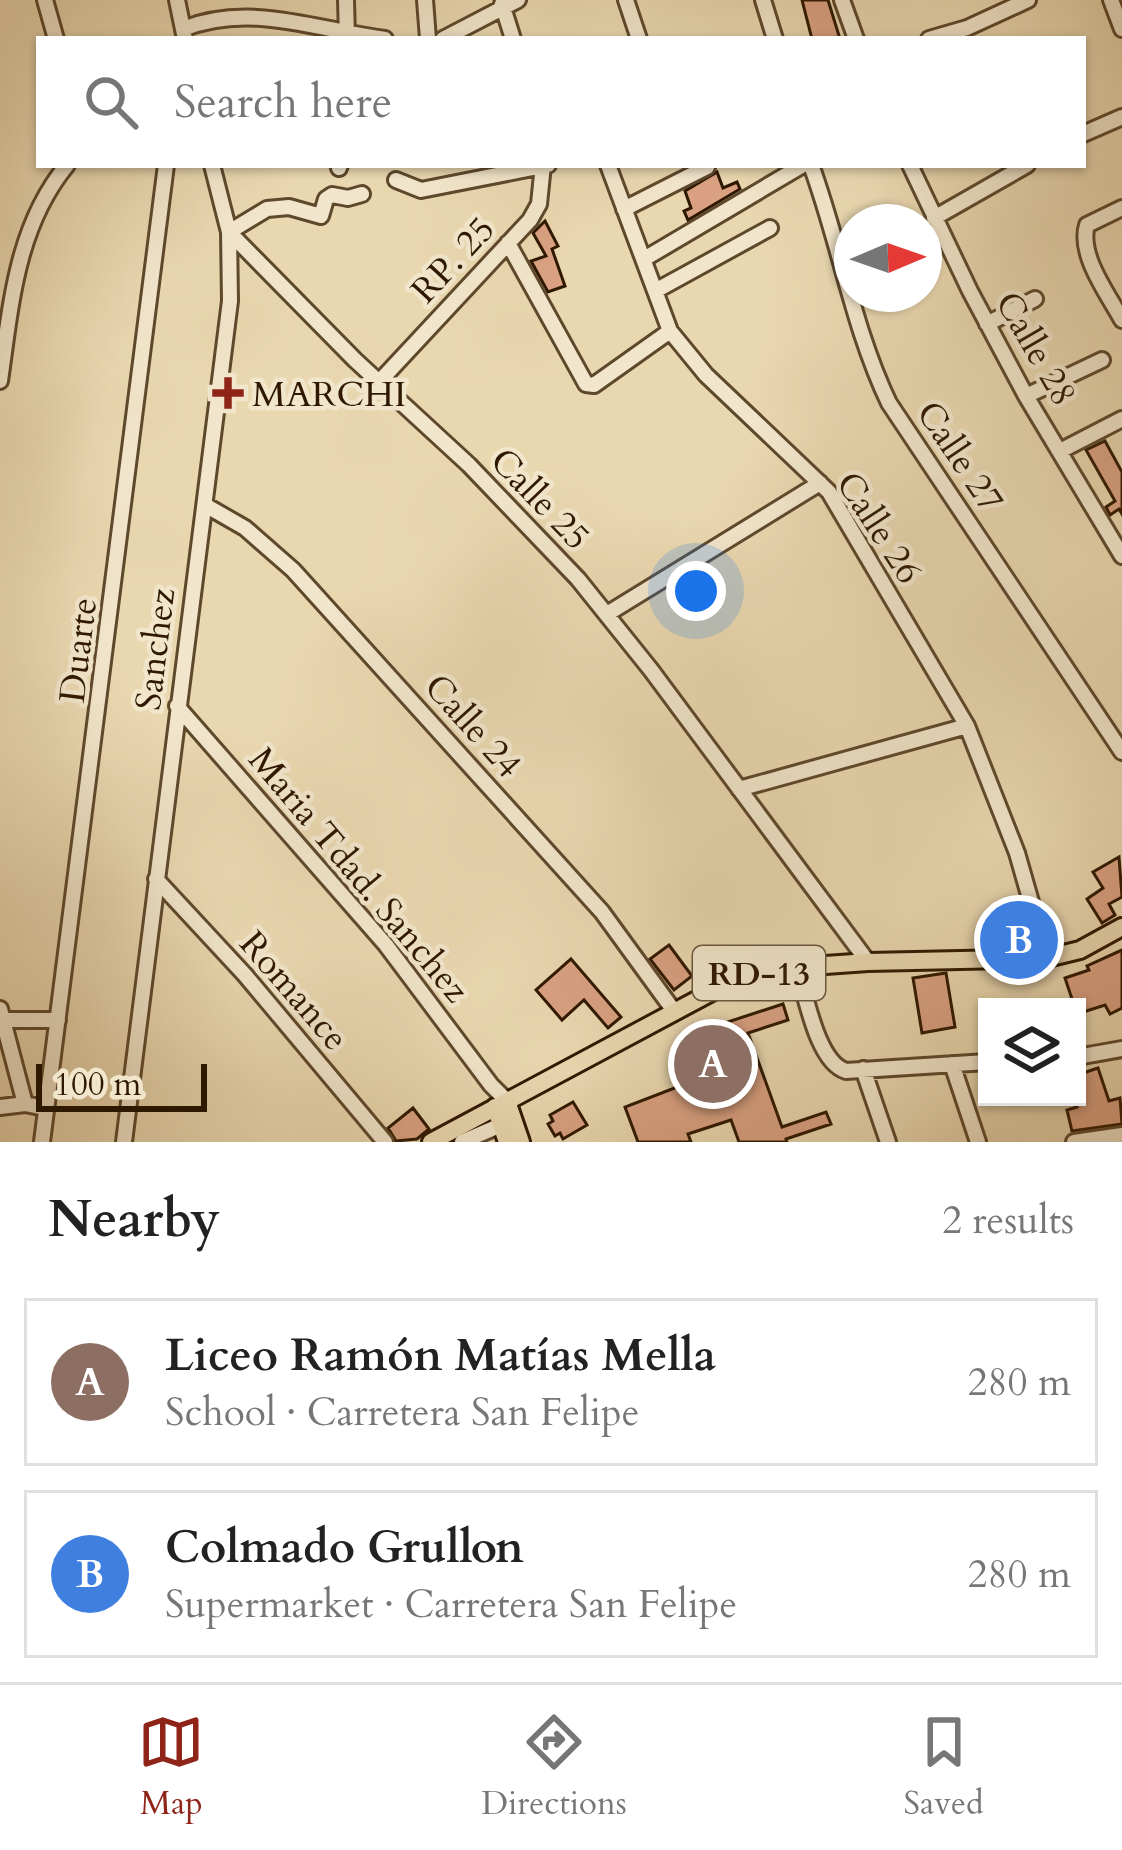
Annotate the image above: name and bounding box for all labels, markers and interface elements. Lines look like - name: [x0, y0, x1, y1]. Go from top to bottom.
- search box: [36, 36, 1086, 168]
- icon: search: [78, 69, 144, 135]
- text: Search here: [174, 72, 392, 133]
- north arrow: [834, 204, 942, 312]
- street label: RP. 25: [400, 206, 506, 314]
- street label: Calle 28: [983, 283, 1088, 415]
- place label: MARCHI: [252, 370, 406, 419]
- marker: MARCHI: [215, 380, 241, 406]
- street label: Calle 27: [905, 392, 1015, 522]
- street label: Calle 25: [479, 437, 601, 561]
- street label: Calle 26: [824, 462, 933, 593]
- your location: [666, 561, 726, 621]
- street label: Sanchez: [124, 585, 187, 713]
- street label: Duarte: [48, 595, 109, 705]
- street label: Calle 24: [413, 663, 533, 789]
- street label: Maria Tdad. Sanchez: [237, 737, 480, 1013]
- pin: B: [980, 895, 1058, 985]
- street label: Romance: [228, 921, 359, 1061]
- road number: RD-13: [693, 946, 825, 1000]
- map controls: [978, 998, 1086, 1106]
- button: layers: [978, 998, 1086, 1106]
- pin: A: [674, 1019, 752, 1109]
- scale bar: [36, 1058, 207, 1111]
- text: 100 m: [54, 1062, 141, 1107]
- text: Nearby: [48, 1185, 220, 1255]
- text: 2 results: [942, 1194, 1074, 1247]
- text: Liceo Ramón Matías Mella: [165, 1325, 716, 1386]
- text: A: [75, 1356, 105, 1409]
- text: 280 m: [968, 1356, 1071, 1409]
- text: School · Carretera San Felipe: [165, 1386, 639, 1439]
- text: Colmado Grullon: [165, 1517, 524, 1578]
- text: B: [76, 1548, 104, 1601]
- text: 280 m: [968, 1548, 1071, 1601]
- text: Supermarket · Carretera San Felipe: [165, 1578, 737, 1631]
- tab: Map: [138, 1709, 204, 1826]
- tab: Directions: [481, 1709, 627, 1826]
- tab: Saved: [904, 1709, 984, 1826]

